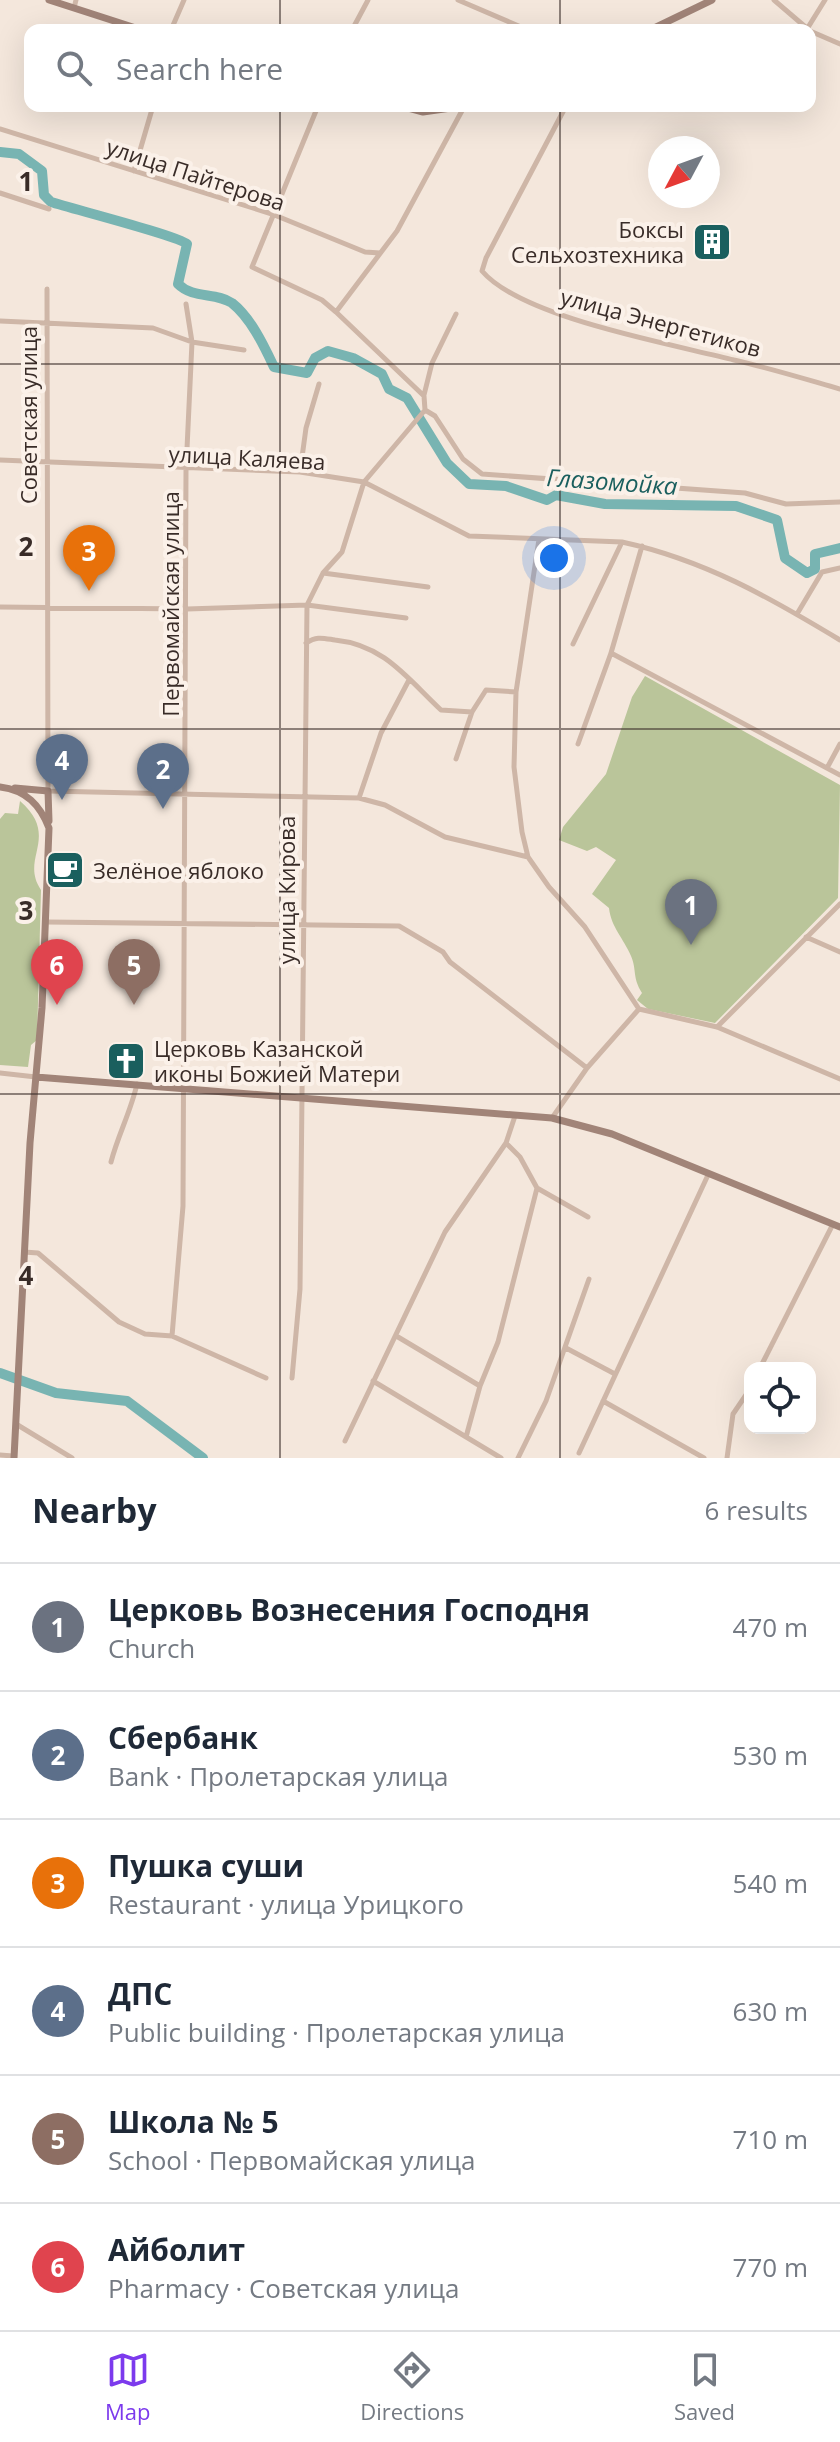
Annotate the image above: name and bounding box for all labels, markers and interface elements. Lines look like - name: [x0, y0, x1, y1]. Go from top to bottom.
- search box: [24, 24, 816, 112]
- icon: search: [52, 46, 96, 90]
- text: Search here: [116, 48, 283, 89]
- street label: улица Пайтерова: [103, 131, 289, 217]
- north arrow: [648, 136, 720, 208]
- text: 1: [19, 163, 33, 199]
- place label: Боксы Сельхозтехника: [511, 214, 684, 269]
- building icon: Боксы Сельхозтехника: [691, 221, 733, 263]
- street label: улица Энергетиков: [557, 281, 765, 363]
- street label: Советская улица: [13, 326, 43, 504]
- street label: улица Каляева: [168, 438, 326, 476]
- water label: Глазомойка: [545, 460, 679, 502]
- street label: Первомайская улица: [155, 491, 185, 717]
- pin: 3: [63, 525, 115, 591]
- text: 2: [19, 528, 34, 564]
- your location: [534, 538, 574, 578]
- pin: 4: [36, 734, 88, 800]
- pin: 2: [137, 743, 189, 809]
- street label: улица Кирова: [271, 816, 301, 964]
- cafe icon: Зелёное яблоко: [44, 849, 86, 891]
- place label: Зелёное яблоко: [93, 855, 264, 885]
- pin: 1: [665, 879, 717, 945]
- text: 3: [19, 892, 33, 928]
- pin: 6: [31, 939, 83, 1005]
- pin: 5: [108, 939, 160, 1005]
- place label: Церковь Казанской иконы Божией Матери: [154, 1033, 400, 1088]
- church icon: Церковь Казанской иконы Божией Матери: [105, 1040, 147, 1082]
- text: 4: [19, 1257, 34, 1293]
- map controls: [744, 1362, 816, 1434]
- button: locate: [744, 1362, 816, 1434]
- text: Nearby: [32, 1487, 157, 1533]
- text: 6 results: [705, 1492, 808, 1528]
- text: Церковь Вознесения Господня: [108, 1589, 590, 1630]
- text: 1: [51, 1609, 65, 1645]
- text: 470 m: [733, 1609, 808, 1645]
- text: Church: [108, 1630, 195, 1666]
- text: Сбербанк: [108, 1717, 258, 1758]
- text: 2: [51, 1737, 65, 1773]
- text: 530 m: [733, 1737, 808, 1773]
- text: Bank · Пролетарская улица: [108, 1758, 448, 1794]
- text: Пушка суши: [108, 1845, 304, 1886]
- text: 3: [51, 1865, 65, 1901]
- text: 540 m: [733, 1865, 808, 1901]
- text: Restaurant · улица Урицкого: [108, 1886, 464, 1922]
- text: ДПС: [108, 1973, 172, 2014]
- text: 4: [51, 1993, 65, 2029]
- text: 630 m: [733, 1993, 808, 2029]
- text: Public building · Пролетарская улица: [108, 2014, 565, 2050]
- text: Школа № 5: [108, 2101, 279, 2142]
- text: 5: [51, 2121, 65, 2157]
- text: 710 m: [733, 2121, 808, 2157]
- text: School · Первомайская улица: [108, 2142, 476, 2178]
- text: Айболит: [108, 2229, 245, 2270]
- text: 6: [51, 2249, 65, 2285]
- text: 770 m: [733, 2249, 808, 2285]
- text: Pharmacy · Советская улица: [108, 2270, 459, 2306]
- tab: Map: [105, 2348, 150, 2426]
- tab: Directions: [360, 2348, 464, 2426]
- tab: Saved: [674, 2348, 735, 2426]

